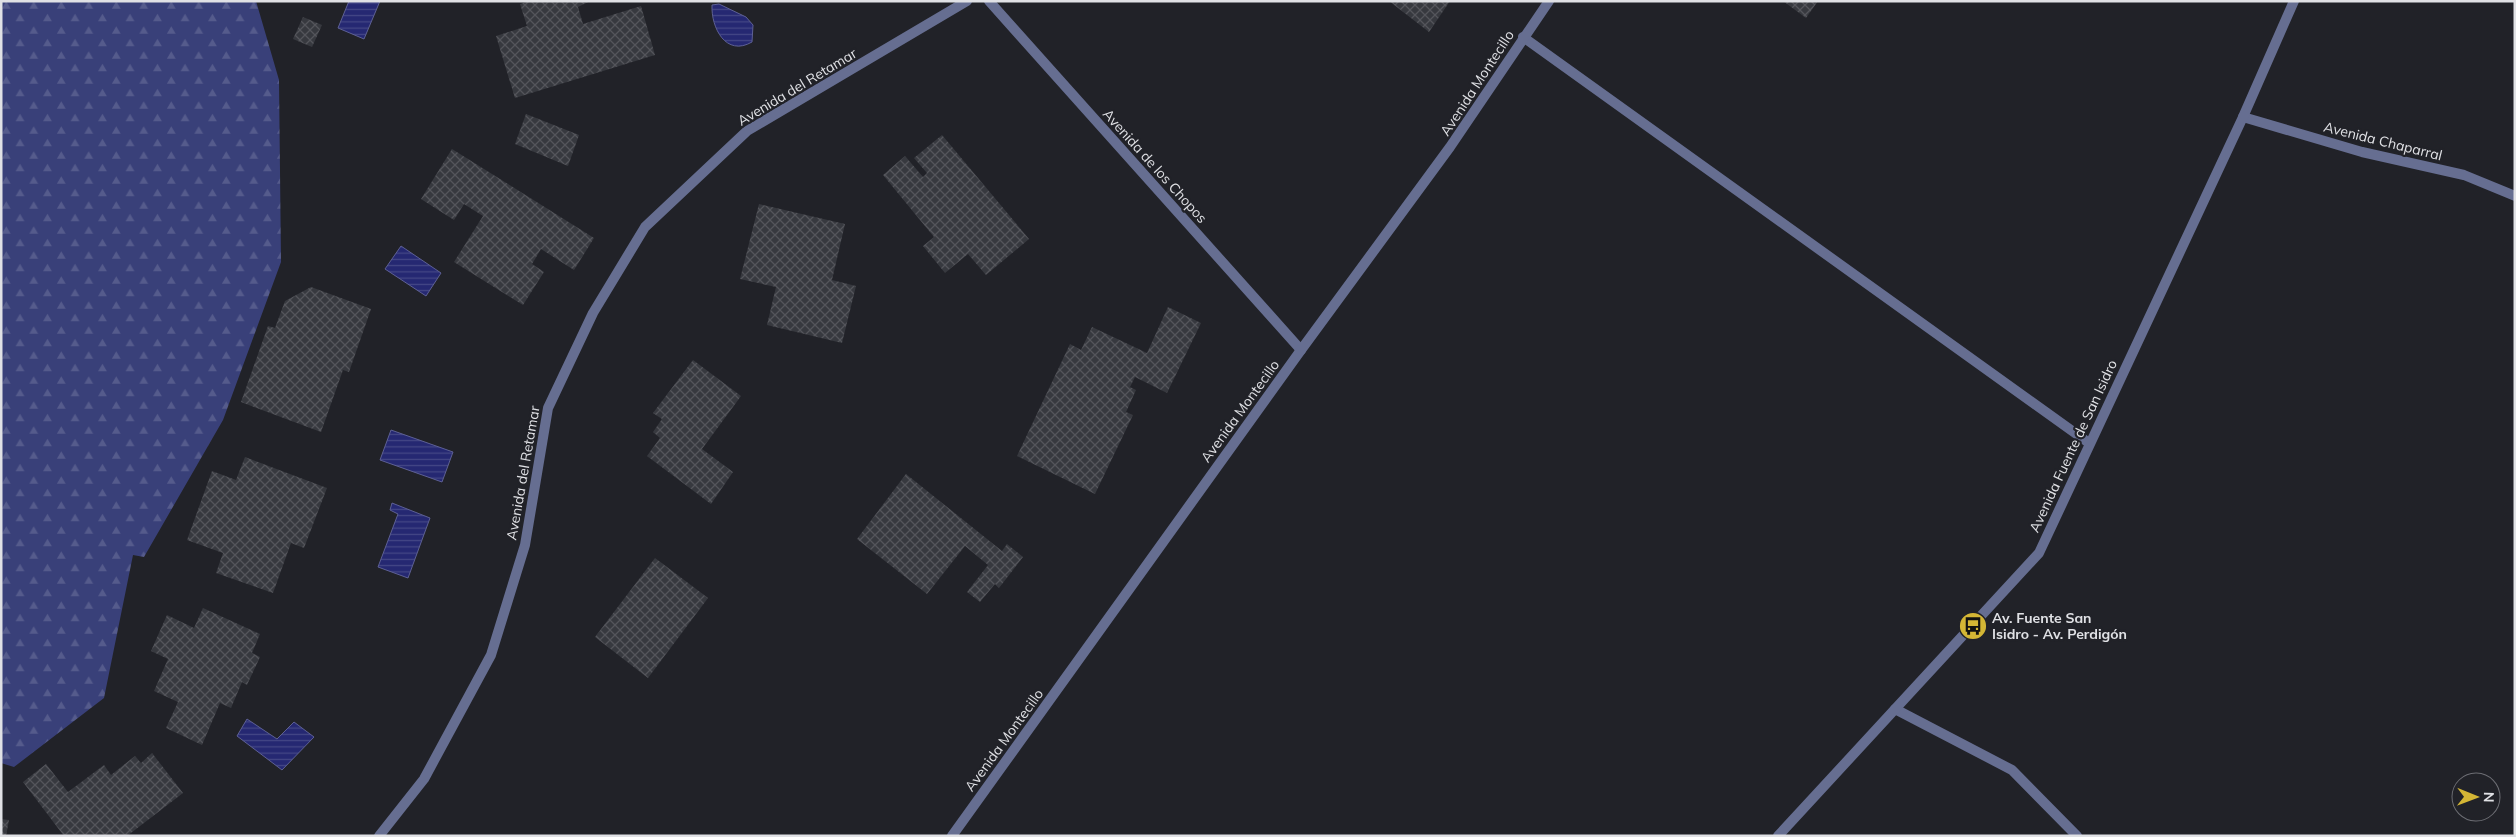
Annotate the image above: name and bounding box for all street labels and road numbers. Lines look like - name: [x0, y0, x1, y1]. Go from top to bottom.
- street label: Avenida Montecillo: [1436, 27, 1518, 139]
- street label: Avenida del Retamar: [734, 44, 861, 130]
- street label: Avenida de los Chopos: [1099, 105, 1211, 227]
- street label: Avenida Chaparral: [2322, 118, 2444, 164]
- street label: Avenida Montecillo: [1197, 356, 1283, 466]
- street label: Avenida Fuente de San Isidro: [2025, 357, 2121, 535]
- street label: Avenida del Retamar: [502, 404, 544, 542]
- street label: Avenida Montecillo: [961, 685, 1047, 795]

